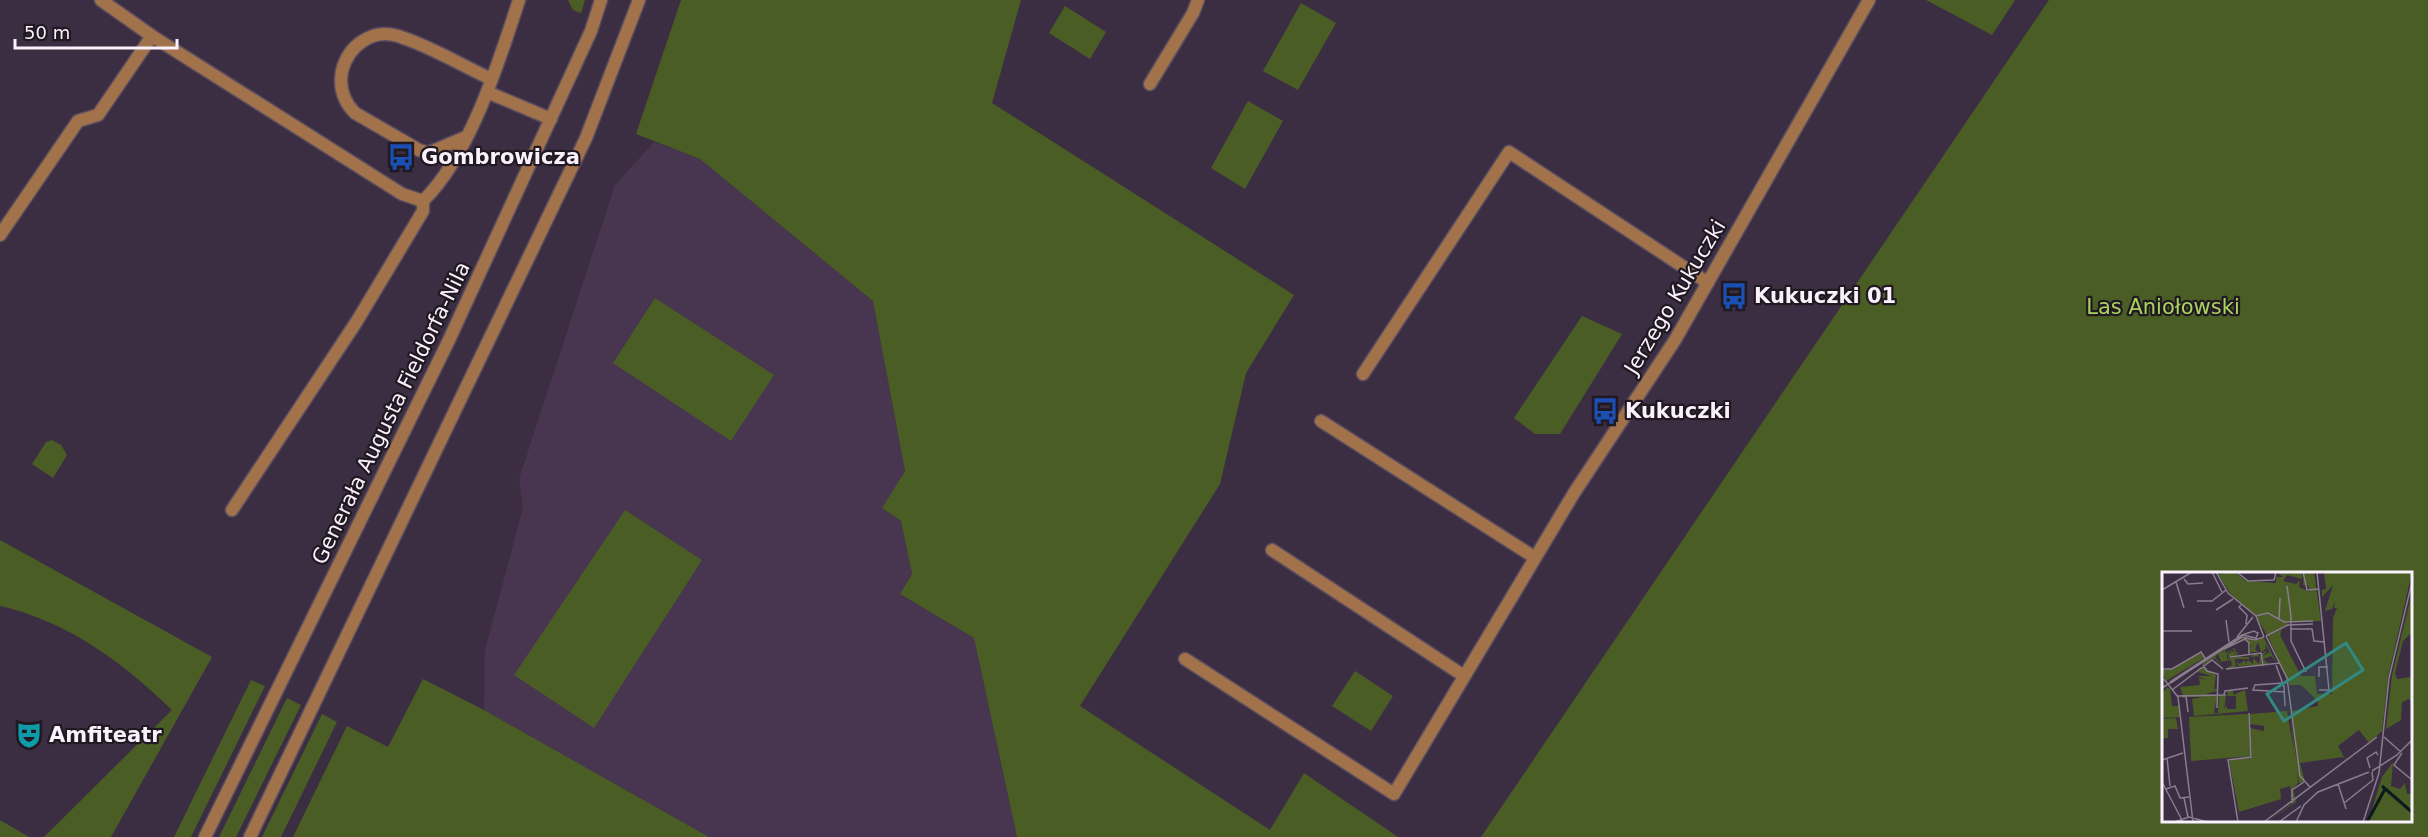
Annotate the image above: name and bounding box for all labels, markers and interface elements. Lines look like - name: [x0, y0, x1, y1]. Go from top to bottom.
- scale bar: [15, 12, 177, 50]
- text: 50 m: [24, 22, 70, 43]
- bus stop icon: Gombrowicza: [386, 142, 416, 172]
- place label: Gombrowicza: [421, 145, 580, 169]
- street label: Jerzego Kukuczki: [1618, 215, 1731, 380]
- street label: Generała Augusta Fieldorfa-Nila: [307, 258, 475, 568]
- bus stop icon: Kukuczki 01: [1719, 281, 1749, 311]
- place label: Kukuczki 01: [1754, 284, 1896, 308]
- park label: Las Aniołowski: [2086, 295, 2240, 319]
- bus stop icon: Kukuczki: [1590, 396, 1620, 426]
- place label: Kukuczki: [1625, 399, 1731, 423]
- inset map: [2162, 572, 2413, 822]
- theatre icon: Amfiteatr: [14, 720, 44, 750]
- place label: Amfiteatr: [49, 723, 162, 747]

